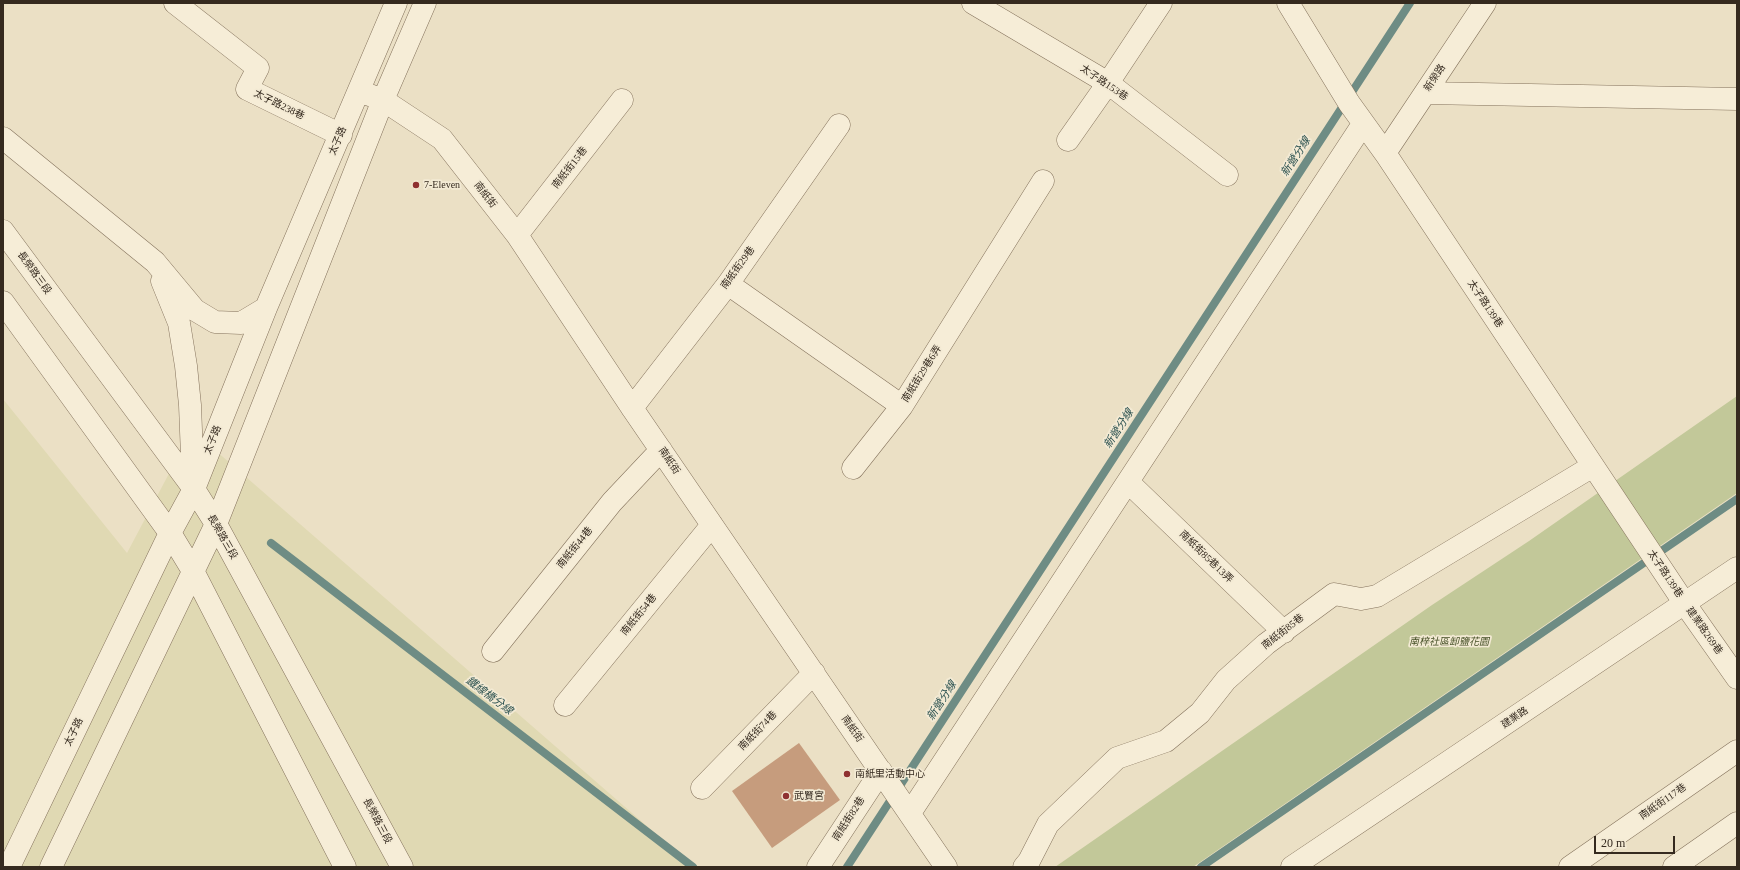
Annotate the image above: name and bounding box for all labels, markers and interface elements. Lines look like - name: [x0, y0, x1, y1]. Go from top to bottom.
- street label: 新榮路: [1422, 62, 1448, 94]
- street label: 太子路153巷: [1078, 63, 1130, 103]
- street label: 太子路238巷: [252, 88, 306, 122]
- street label: 太子路: [327, 125, 349, 157]
- water label: 新營分線: [1278, 135, 1314, 179]
- street label: 南紙街15巷: [550, 145, 590, 191]
- place label: 7-Eleven: [424, 179, 460, 191]
- street label: 南紙街: [471, 179, 499, 211]
- marker: 7-Eleven: [411, 180, 421, 190]
- street label: 南紙街29巷: [718, 244, 758, 292]
- street label: 長榮路三段: [14, 249, 54, 297]
- street label: 太子路139巷: [1465, 278, 1505, 330]
- street label: 南紙街29巷6弄: [900, 343, 944, 405]
- water label: 新營分線: [1101, 407, 1137, 451]
- street label: 太子路: [202, 424, 224, 456]
- street label: 南紙街: [656, 445, 682, 477]
- street label: 長榮路三段: [204, 512, 240, 562]
- street label: 南紙街44巷: [555, 525, 595, 571]
- street label: 南紙街85巷13弄: [1177, 528, 1235, 586]
- street label: 太子路139巷: [1645, 548, 1685, 600]
- street label: 南紙街54巷: [619, 592, 659, 638]
- street label: 建業路269巷: [1683, 605, 1725, 657]
- street label: 南紙街85巷: [1260, 612, 1306, 652]
- park label: 南梓社區卸鹽花園: [1409, 636, 1489, 648]
- water label: 鐵線橋分線: [463, 674, 515, 718]
- water label: 新營分線: [924, 679, 960, 723]
- street label: 建業路: [1499, 705, 1531, 731]
- street label: 南紙街74巷: [736, 709, 780, 753]
- street label: 南紙街: [838, 713, 866, 745]
- street label: 太子路: [62, 716, 86, 748]
- place label: 南紙里活動中心: [855, 768, 925, 780]
- marker: 南紙里活動中心: [842, 769, 852, 779]
- street label: 南紙街117巷: [1637, 781, 1689, 823]
- place label: 武賢宮: [794, 790, 824, 802]
- marker: 武賢宮: [781, 791, 791, 801]
- street label: 南紙街82巷: [830, 795, 868, 843]
- street label: 長榮路三段: [360, 796, 394, 846]
- scale bar: [1596, 828, 1677, 854]
- text: 20 m: [1601, 836, 1625, 850]

